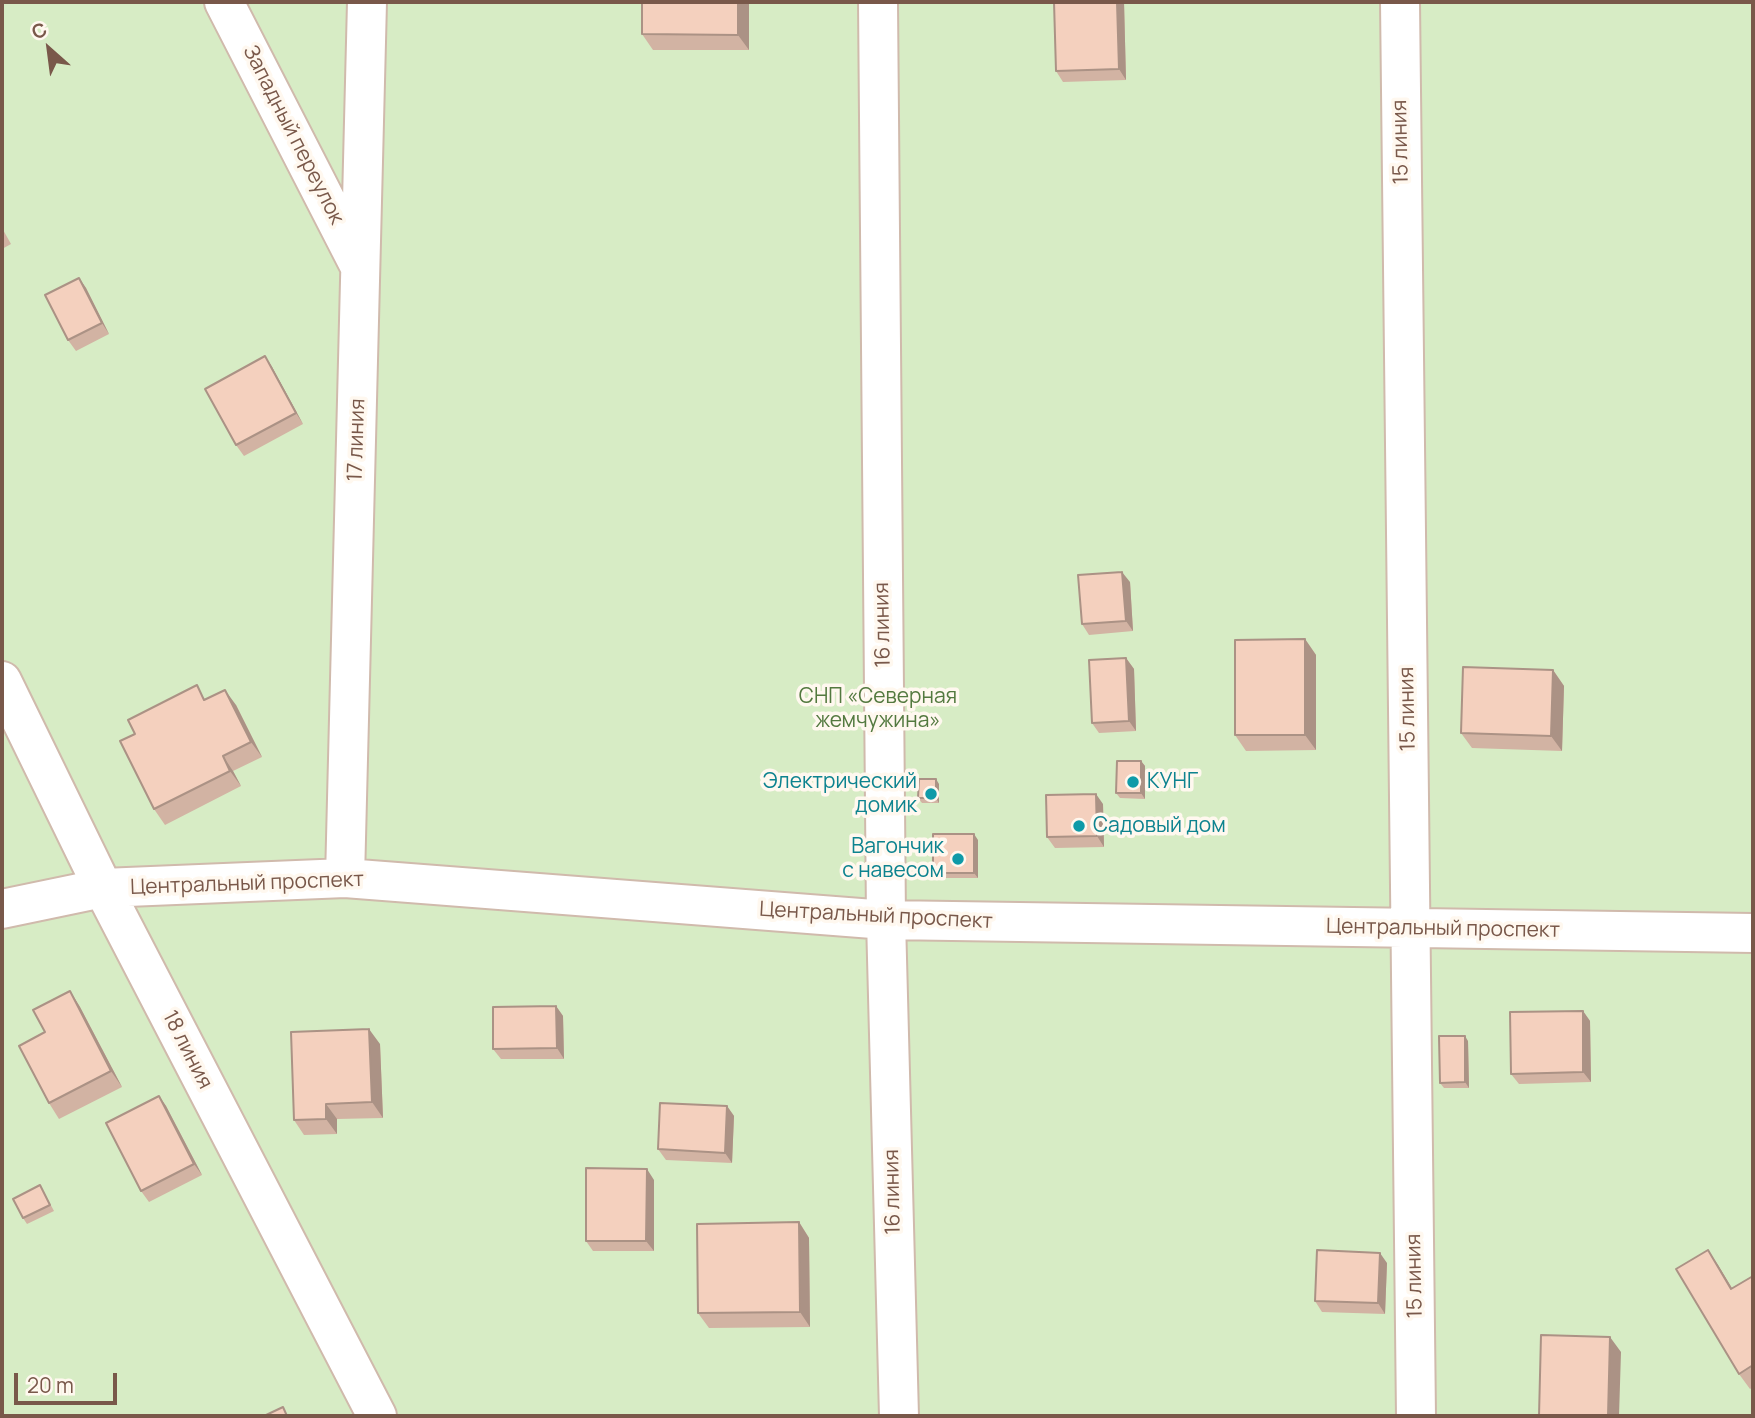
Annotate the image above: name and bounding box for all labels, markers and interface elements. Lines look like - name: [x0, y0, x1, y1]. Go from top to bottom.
- north arrow: [14, 14, 84, 84]
- text: С: [27, 16, 51, 45]
- street label: Западный переулок: [237, 41, 349, 229]
- street label: 15 линия: [1388, 100, 1414, 184]
- street label: 17 линия: [343, 398, 371, 482]
- street label: 16 линия: [870, 582, 896, 668]
- street label: 15 линия: [1395, 667, 1421, 751]
- park label: СНП «Северная жемчужина»: [799, 684, 957, 734]
- place label: Электрический домик: [763, 769, 917, 819]
- place label: КУНГ: [1147, 769, 1198, 795]
- marker: КУНГ: [1125, 774, 1141, 790]
- marker: Электрический домик: [923, 786, 939, 802]
- place label: Садовый дом: [1093, 813, 1226, 839]
- marker: Садовый дом: [1071, 818, 1087, 834]
- place label: Вагончик с навесом: [842, 834, 944, 884]
- marker: Вагончик с навесом: [950, 851, 966, 867]
- street label: Центральный проспект: [130, 867, 364, 901]
- street label: Центральный проспект: [759, 897, 993, 935]
- street label: Центральный проспект: [1326, 914, 1560, 944]
- street label: 18 линия: [157, 1007, 217, 1093]
- street label: 16 линия: [880, 1149, 906, 1235]
- street label: 15 линия: [1402, 1234, 1428, 1318]
- scale bar: [18, 1358, 121, 1402]
- text: 20 m: [27, 1371, 74, 1399]

